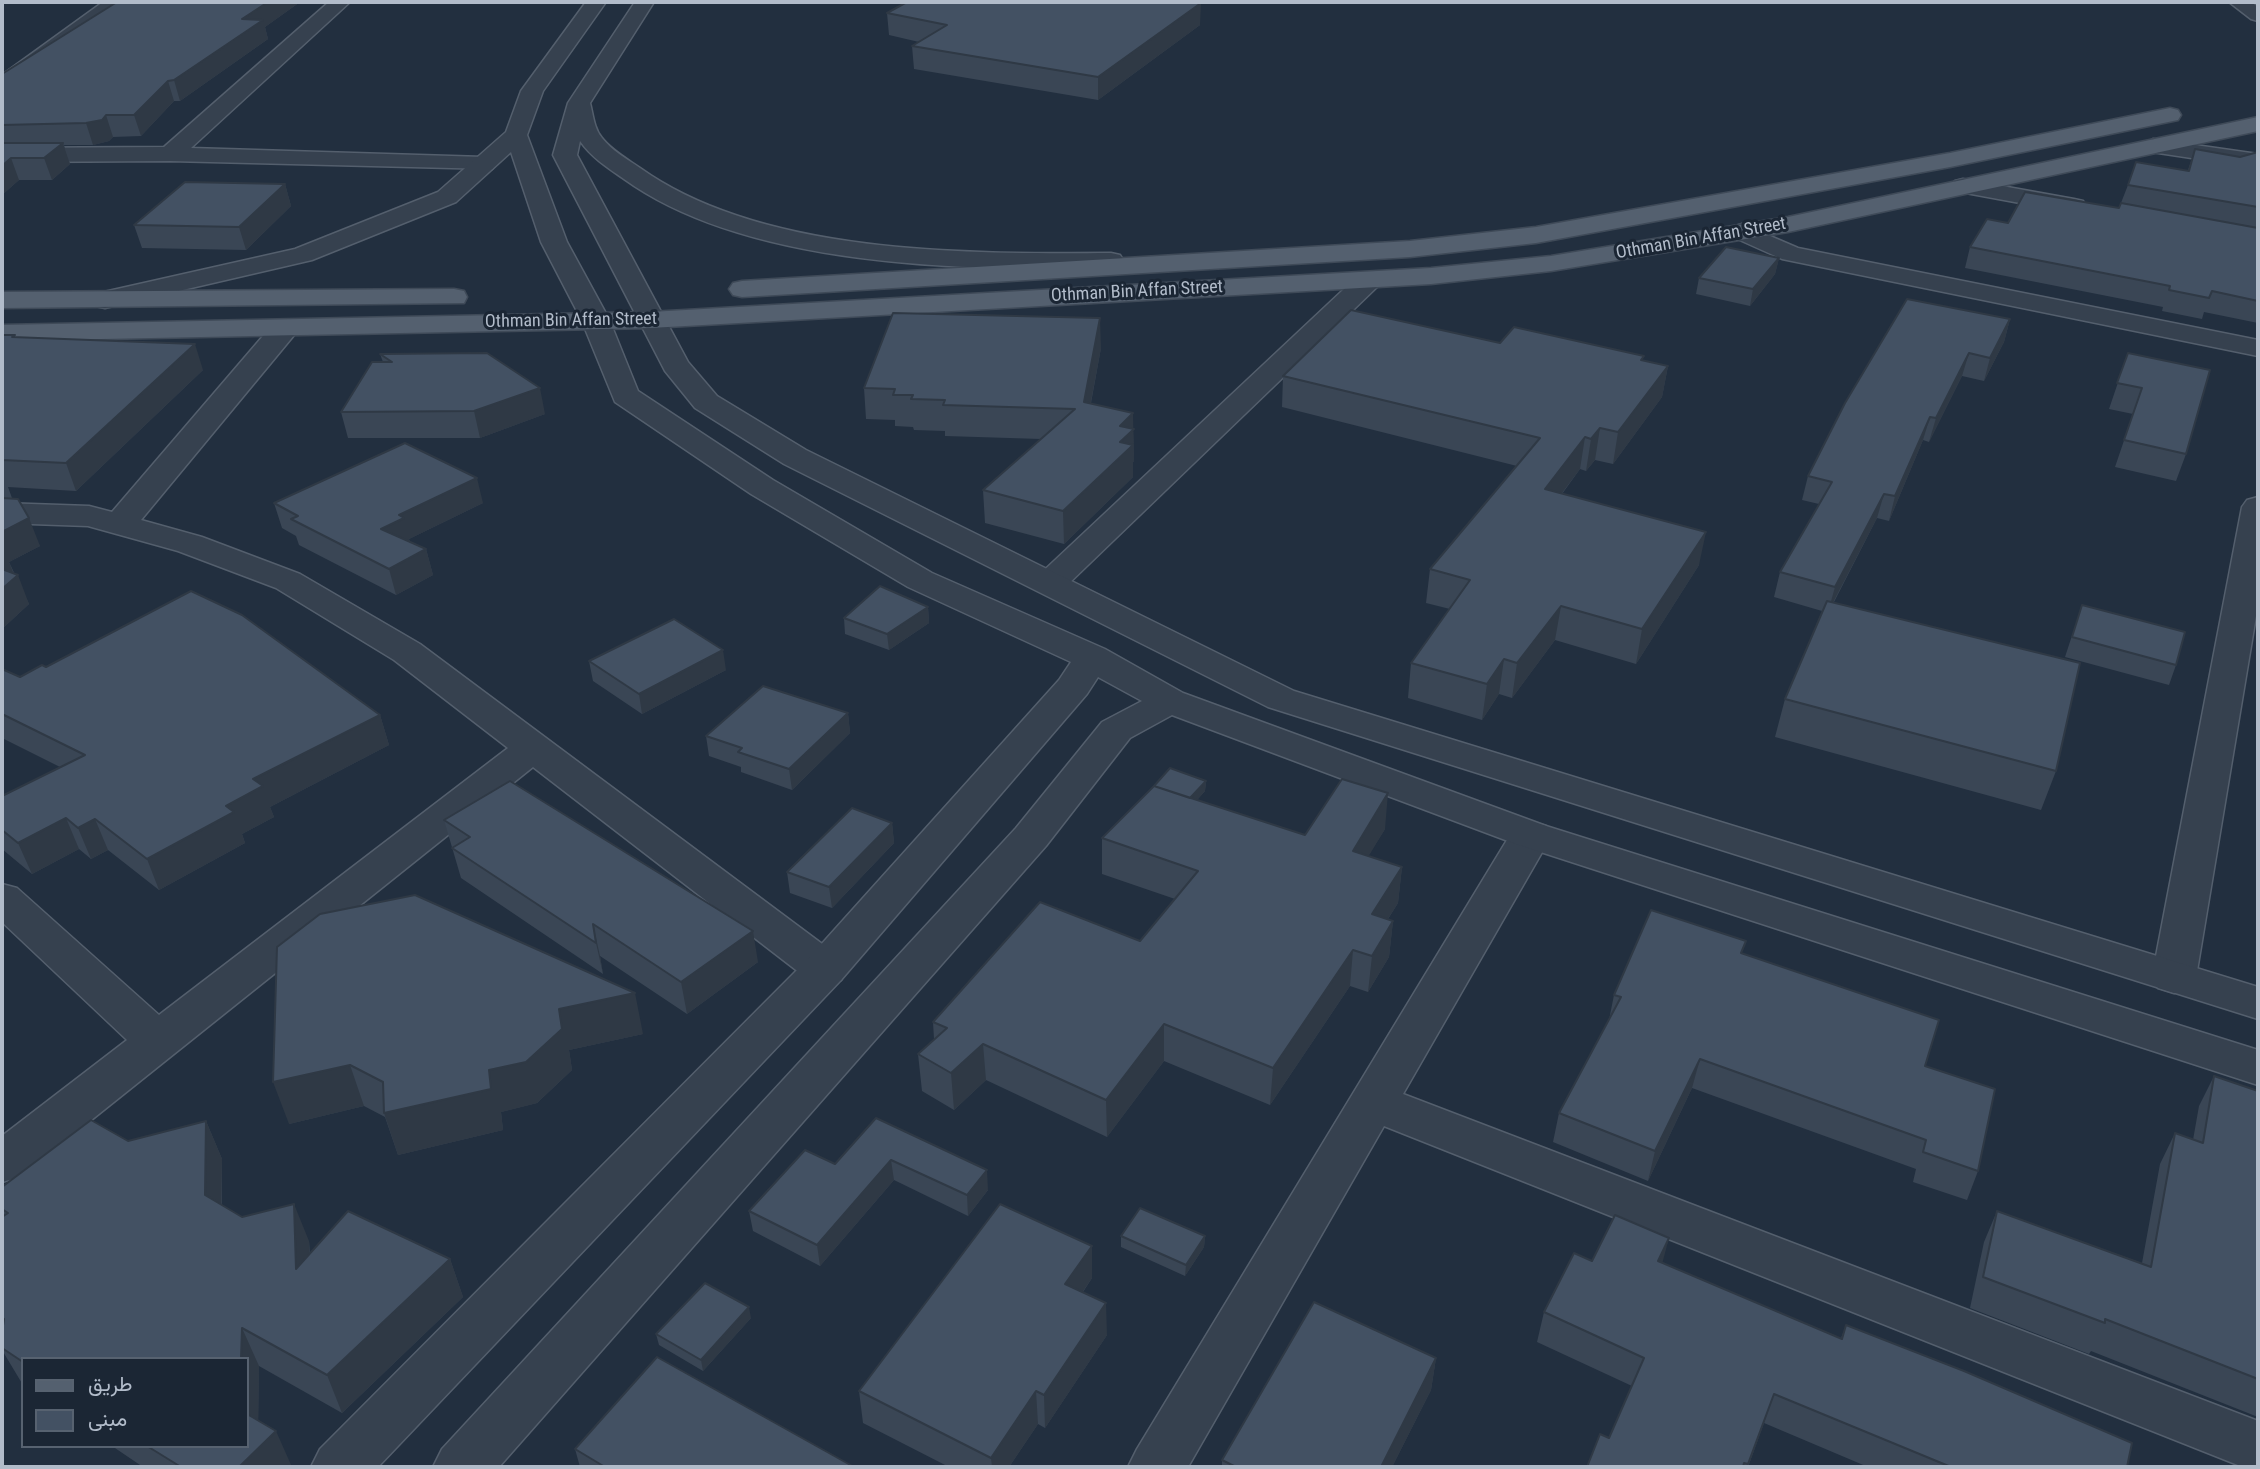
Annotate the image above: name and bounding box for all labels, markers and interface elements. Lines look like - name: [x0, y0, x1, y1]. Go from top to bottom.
- street label: Othman Bin Affan Street: [1614, 213, 1788, 265]
- street label: Othman Bin Affan Street: [1051, 277, 1223, 307]
- street label: Othman Bin Affan Street: [485, 309, 657, 333]
- legend: [21, 1357, 248, 1448]
- text: طريق: [88, 1372, 133, 1396]
- text: مبنى: [88, 1407, 127, 1431]

